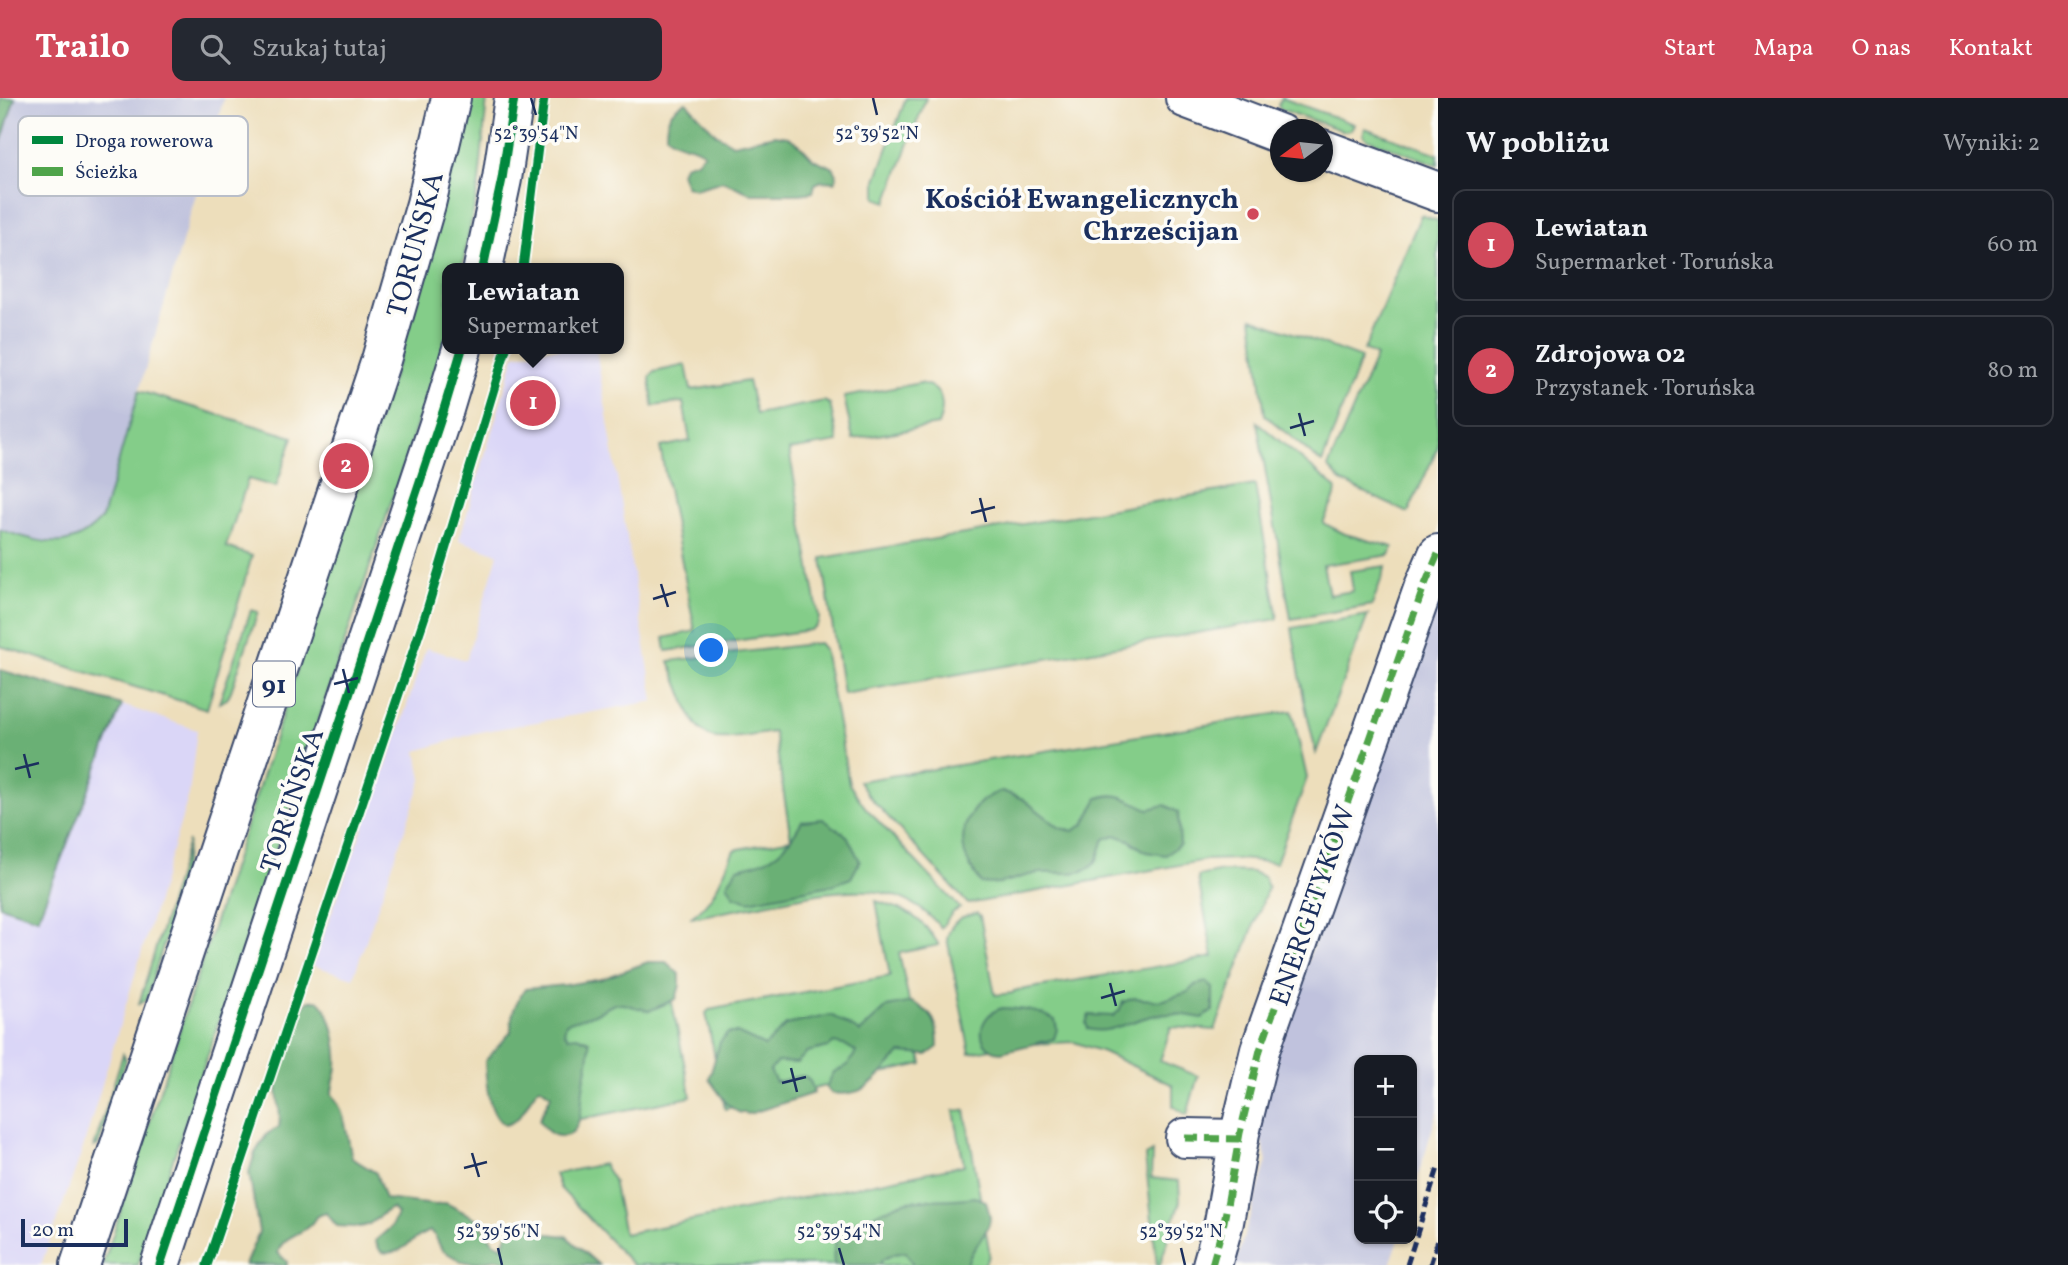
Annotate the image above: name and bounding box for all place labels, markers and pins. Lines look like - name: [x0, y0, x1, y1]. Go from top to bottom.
- place label: Kościół Ewangelicznych Chrześcijan: [925, 181, 1239, 252]
- marker: Kościół Ewangelicznych Chrześcijan: [1245, 206, 1261, 222]
- pin: 1: [510, 377, 556, 429]
- pin: 2: [323, 440, 369, 492]

